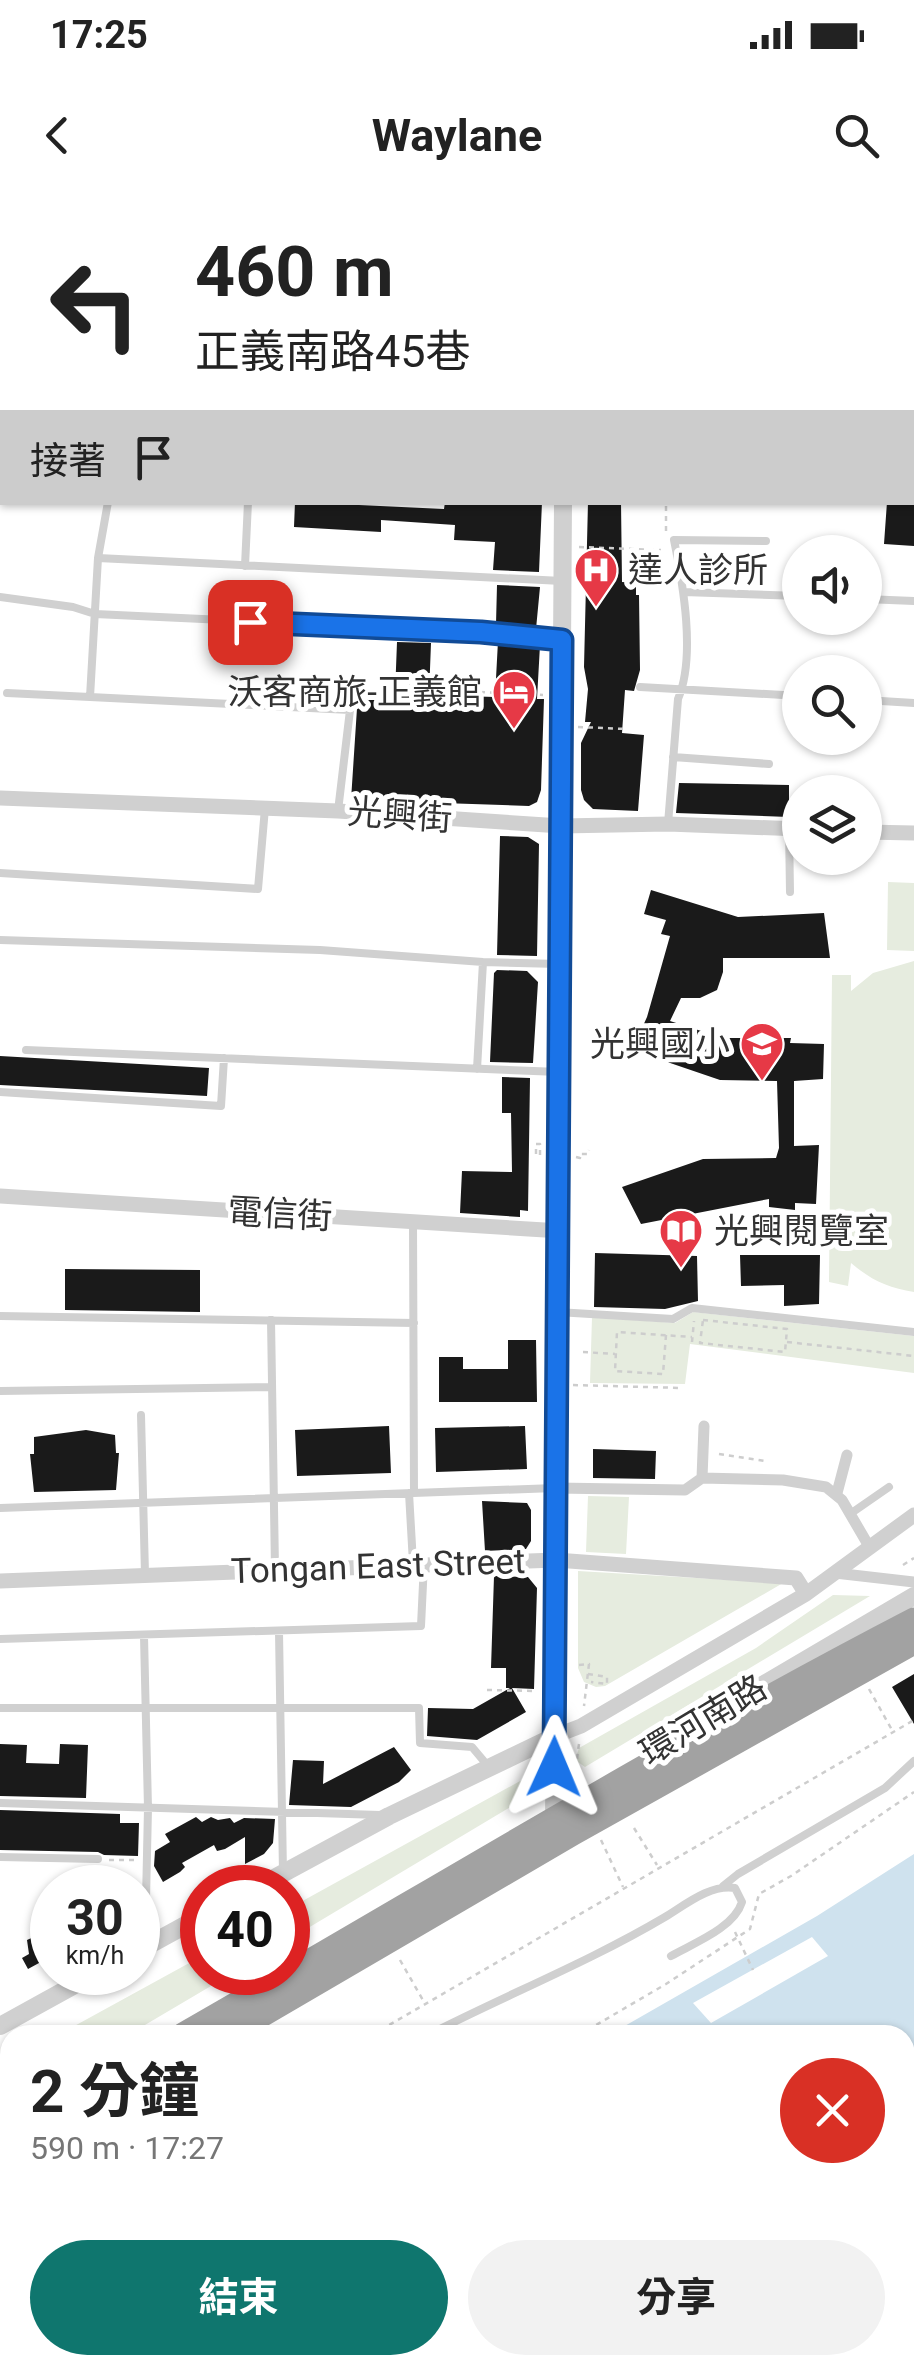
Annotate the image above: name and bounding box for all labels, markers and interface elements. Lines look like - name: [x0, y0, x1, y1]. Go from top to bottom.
- text: 17:25: [50, 13, 148, 57]
- icon: back: [30, 108, 85, 163]
- icon: search: [829, 108, 884, 163]
- text: Waylane: [372, 109, 542, 162]
- text: 460 m: [195, 231, 394, 313]
- icon: left: [30, 240, 160, 370]
- text: 正義南路45巷: [195, 325, 471, 378]
- icon: arrive: [126, 430, 181, 485]
- text: 接著: [30, 439, 106, 483]
- map controls: [782, 535, 882, 875]
- button: sound: [782, 535, 882, 635]
- hospital icon: 達人診所: [573, 547, 619, 608]
- place label: 達人診所: [628, 550, 768, 591]
- pin: [208, 580, 293, 665]
- icon: arrive: [223, 595, 278, 650]
- button: search: [782, 655, 882, 755]
- hotel icon: 沃客商旅-正義館: [491, 669, 537, 730]
- place label: 沃客商旅-正義館: [227, 672, 482, 713]
- button: layers: [782, 775, 882, 875]
- street label: 光興街: [346, 791, 454, 840]
- school or university icon: 光興國小: [739, 1021, 785, 1082]
- place label: 光興國小: [590, 1024, 730, 1065]
- street label: 電信街: [226, 1191, 333, 1238]
- library icon: 光興閱覽室: [658, 1208, 704, 1269]
- place label: 光興閱覽室: [714, 1211, 889, 1252]
- street label: Tongan East Street: [230, 1541, 526, 1592]
- street label: 環河南路: [633, 1667, 774, 1774]
- position arrow: [502, 1715, 606, 1819]
- speed limit sign: 40: [180, 1865, 310, 1995]
- text: 30: [66, 1889, 124, 1947]
- text: km/h: [66, 1941, 124, 1970]
- text: 2 分鐘: [30, 2056, 199, 2127]
- button: close: [780, 2058, 885, 2163]
- text: 590 m · 17:27: [30, 2129, 224, 2167]
- button: 結束: [30, 2240, 448, 2355]
- button: 分享: [468, 2240, 885, 2355]

